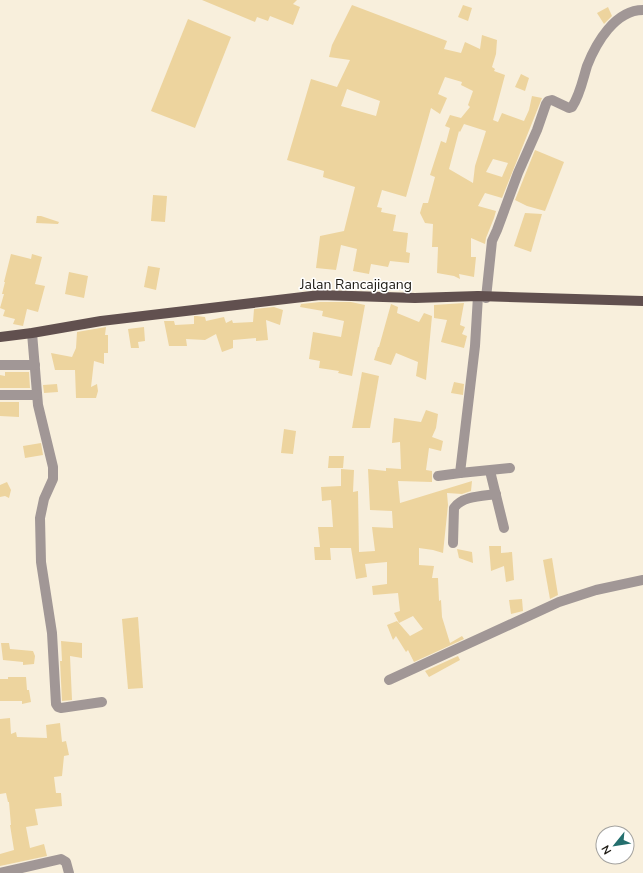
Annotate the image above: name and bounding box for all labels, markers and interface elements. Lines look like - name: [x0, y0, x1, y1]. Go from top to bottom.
- street label: Jalan Rancajigang: [299, 275, 412, 294]
- north arrow: [595, 825, 635, 865]
- text: N: [598, 842, 615, 857]

